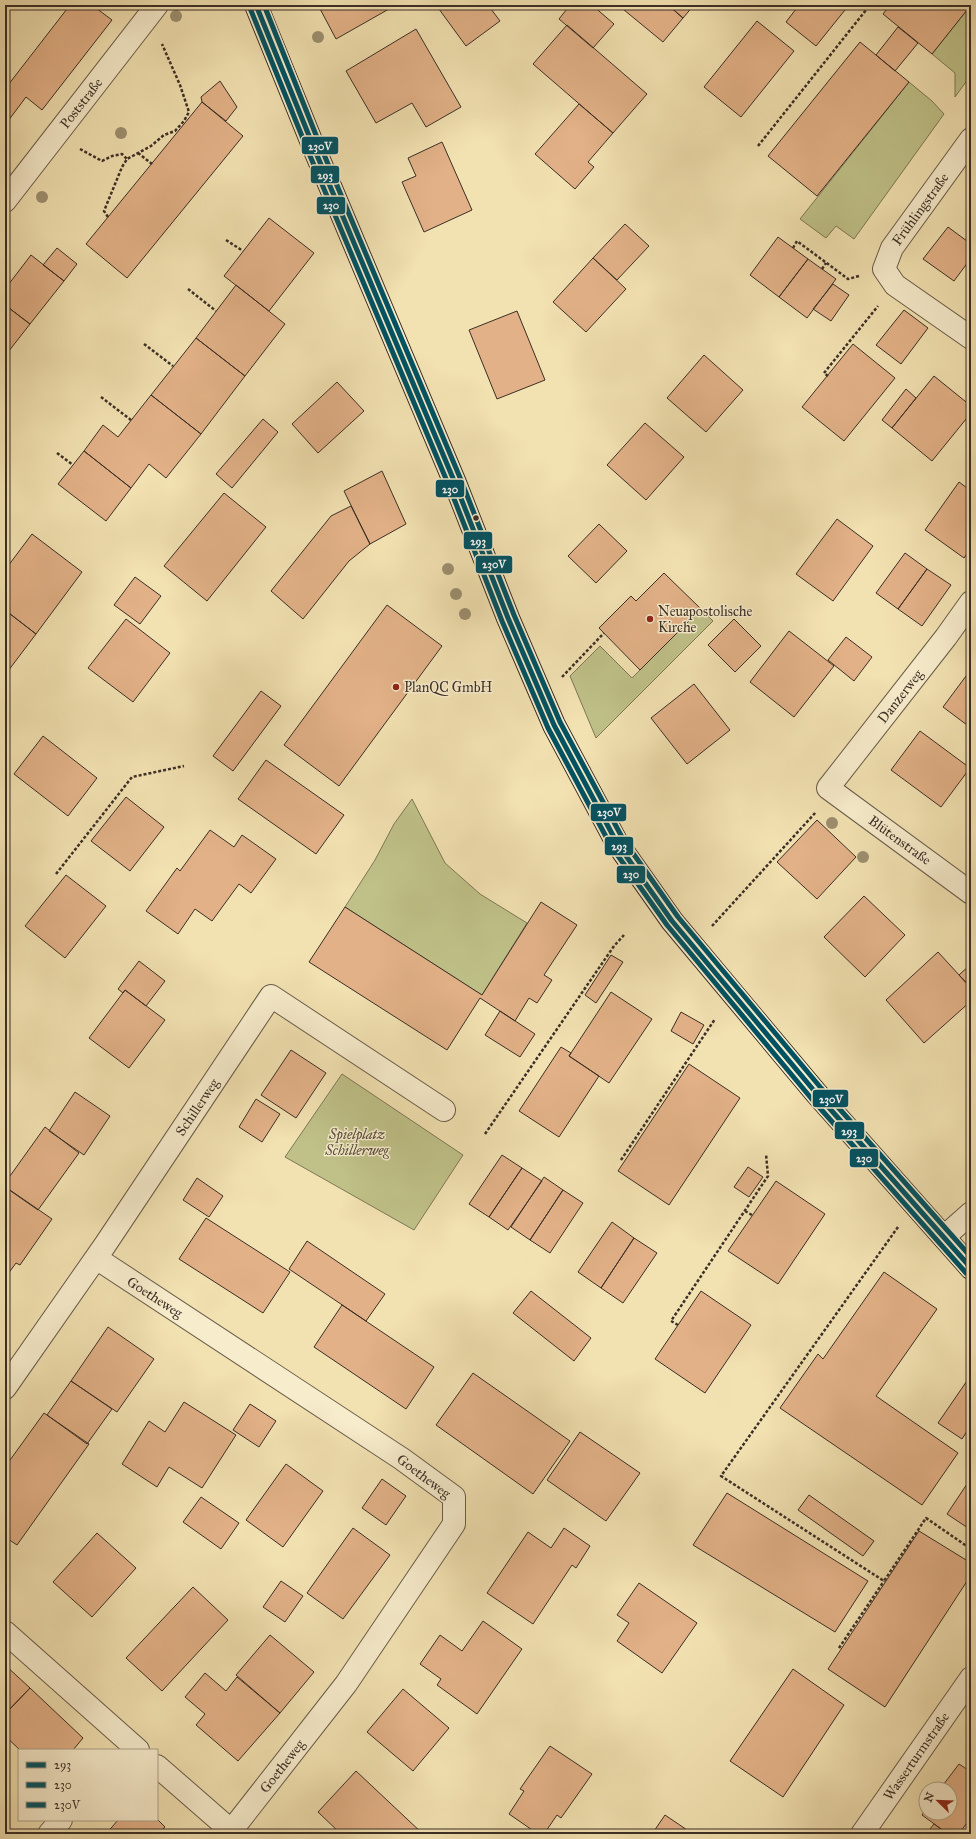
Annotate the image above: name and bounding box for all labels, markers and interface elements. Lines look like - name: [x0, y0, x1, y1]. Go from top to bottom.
- street label: Poststraße: [56, 75, 106, 132]
- line badge: 230V: [301, 136, 339, 155]
- text: 230V: [308, 140, 333, 154]
- line badge: 293: [310, 165, 340, 184]
- text: 293: [317, 169, 333, 183]
- street label: Frühlingstraße: [888, 170, 952, 249]
- line badge: 230: [316, 196, 346, 215]
- text: 230: [323, 199, 340, 213]
- line badge: 230: [435, 479, 465, 498]
- text: 230: [442, 483, 459, 497]
- unlabelled marker: [471, 513, 481, 523]
- line badge: 293: [463, 531, 493, 550]
- text: 293: [470, 535, 486, 549]
- line badge: 230V: [475, 555, 513, 574]
- text: 230V: [482, 558, 507, 572]
- place label: Neuapostolische Kirche: [658, 603, 753, 636]
- marker: Neuapostolische Kirche: [645, 614, 655, 624]
- street label: Danzerweg: [874, 666, 927, 727]
- place label: PlanQC GmbH: [404, 679, 492, 696]
- marker: PlanQC GmbH: [391, 682, 401, 692]
- line badge: 230V: [590, 803, 627, 822]
- text: 230V: [597, 806, 622, 820]
- street label: Blütenstraße: [865, 812, 934, 869]
- line badge: 293: [604, 836, 634, 856]
- text: 293: [611, 840, 627, 854]
- line badge: 230: [616, 865, 646, 884]
- text: 230: [623, 868, 640, 882]
- street label: Schillerweg: [172, 1075, 223, 1139]
- line badge: 230V: [812, 1089, 849, 1108]
- text: 230V: [819, 1093, 844, 1107]
- line badge: 293: [834, 1121, 865, 1140]
- text: 293: [841, 1125, 857, 1139]
- park label: Spielplatz Schillerweg: [324, 1126, 389, 1159]
- line badge: 230: [849, 1148, 879, 1168]
- text: 230: [856, 1152, 873, 1166]
- street label: Goetheweg: [124, 1273, 186, 1322]
- street label: Goetheweg: [393, 1451, 454, 1502]
- street label: Wasserturmstraße: [880, 1709, 953, 1804]
- street label: Goetheweg: [256, 1736, 309, 1796]
- legend: [18, 1749, 158, 1821]
- text: 293: [54, 1758, 71, 1772]
- text: 230: [54, 1778, 72, 1792]
- north arrow: [918, 1781, 958, 1821]
- text: N: [921, 1790, 937, 1804]
- text: 230V: [54, 1798, 81, 1812]

